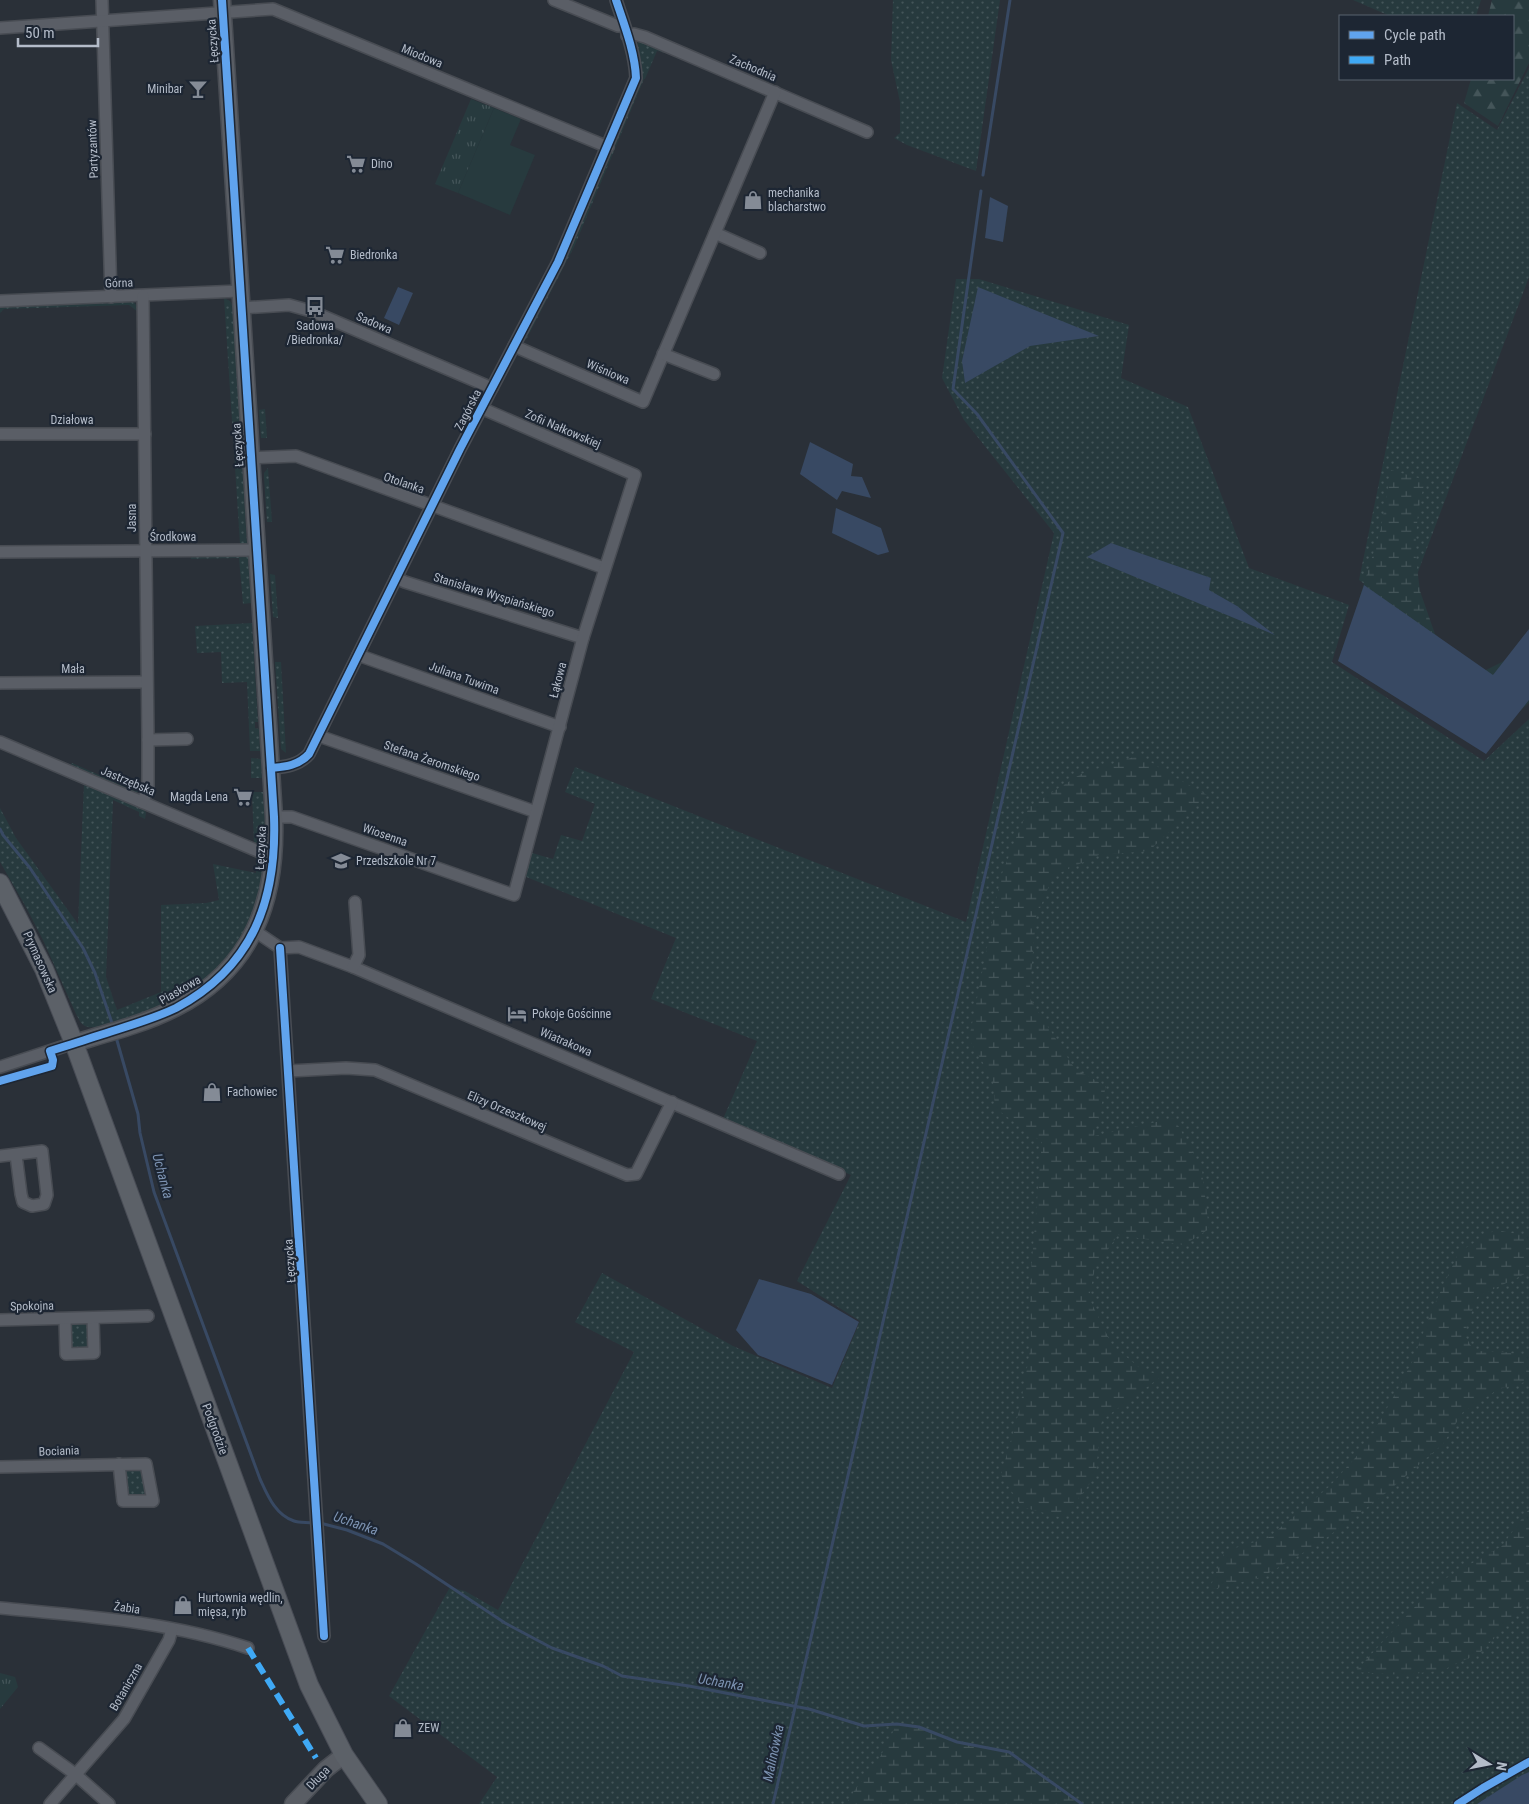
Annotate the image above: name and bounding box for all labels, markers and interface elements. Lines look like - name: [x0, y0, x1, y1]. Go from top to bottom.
- scale bar: [18, 15, 98, 47]
- legend: [1339, 15, 1514, 80]
- street label: Łęczycka: [204, 18, 222, 63]
- text: 50 m: [25, 24, 55, 42]
- text: Cycle path: [1384, 26, 1446, 44]
- street label: Miodowa: [399, 41, 445, 71]
- text: Path: [1384, 51, 1411, 69]
- street label: Zachodnia: [727, 52, 779, 84]
- bar icon: Minibar: [187, 78, 209, 100]
- place label: Minibar: [147, 82, 183, 96]
- street label: Partyzantów: [85, 119, 101, 179]
- supermarket icon: Dino: [345, 153, 367, 175]
- place label: Dino: [371, 157, 392, 171]
- place label: mechanika blacharstwo: [768, 186, 826, 214]
- shop icon: mechanika blacharstwo: [742, 189, 764, 211]
- supermarket icon: Biedronka: [324, 244, 346, 266]
- place label: Biedronka: [350, 248, 398, 262]
- street label: Górna: [105, 276, 134, 290]
- bus stop icon: Sadowa /Biedronka/: [304, 295, 326, 317]
- street label: Sadowa: [354, 309, 394, 337]
- place label: Sadowa /Biedronka/: [287, 319, 344, 347]
- street label: Wiśniowa: [584, 357, 632, 387]
- street label: Zagórska: [452, 387, 484, 433]
- street label: Zofii Nałkowskiej: [523, 407, 603, 451]
- street label: Działowa: [50, 413, 94, 427]
- street label: Łęczycka: [229, 422, 247, 467]
- street label: Otolanka: [382, 470, 426, 497]
- street label: Jasna: [125, 503, 139, 532]
- street label: Środkowa: [150, 529, 197, 544]
- street label: Stanisława Wyspiańskiego: [432, 570, 556, 620]
- street label: Juliana Tuwima: [427, 659, 501, 697]
- street label: Łąkowa: [547, 660, 570, 699]
- street label: Mała: [61, 662, 85, 676]
- street label: Stefana Żeromskiego: [382, 737, 482, 784]
- street label: Jastrzębska: [99, 763, 157, 799]
- supermarket icon: Magda Lena: [232, 786, 254, 808]
- place label: Magda Lena: [170, 790, 228, 804]
- street label: Wiosenna: [361, 821, 409, 849]
- street label: Łęczycka: [253, 826, 269, 870]
- school or university icon: Przedszkole Nr 7: [330, 850, 352, 872]
- place label: Przedszkole Nr 7: [356, 854, 436, 868]
- street label: Prymasowska: [20, 929, 60, 995]
- street label: Piaskowa: [157, 972, 203, 1007]
- hotel icon: Pokoje Gościnne: [506, 1003, 528, 1025]
- place label: Pokoje Gościnne: [532, 1007, 612, 1021]
- street label: Wiatrakowa: [538, 1025, 594, 1059]
- shop icon: Fachowiec: [201, 1081, 223, 1103]
- place label: Fachowiec: [227, 1085, 278, 1099]
- street label: Elizy Orzeszkowej: [465, 1088, 549, 1134]
- water label: Uchanka: [149, 1152, 177, 1200]
- street label: Łęczycka: [281, 1238, 299, 1283]
- street label: Spokojna: [10, 1299, 54, 1313]
- street label: Podgrodzie: [199, 1401, 231, 1457]
- street label: Bociania: [38, 1443, 80, 1459]
- water label: Uchanka: [332, 1508, 380, 1538]
- place label: Hurtownia wędlin, mięsa, ryb: [198, 1591, 283, 1619]
- shop icon: Hurtownia wędlin, mięsa, ryb: [172, 1594, 194, 1616]
- street label: Żabia: [113, 1598, 141, 1617]
- street label: Botaniczna: [107, 1660, 145, 1713]
- water label: Uchanka: [697, 1670, 745, 1694]
- shop icon: ZEW: [392, 1717, 414, 1739]
- place label: ZEW: [418, 1721, 439, 1735]
- water label: Malinówka: [759, 1723, 787, 1783]
- north arrow: [1464, 1739, 1514, 1789]
- text: N: [1493, 1761, 1510, 1772]
- street label: Długa: [303, 1763, 333, 1793]

